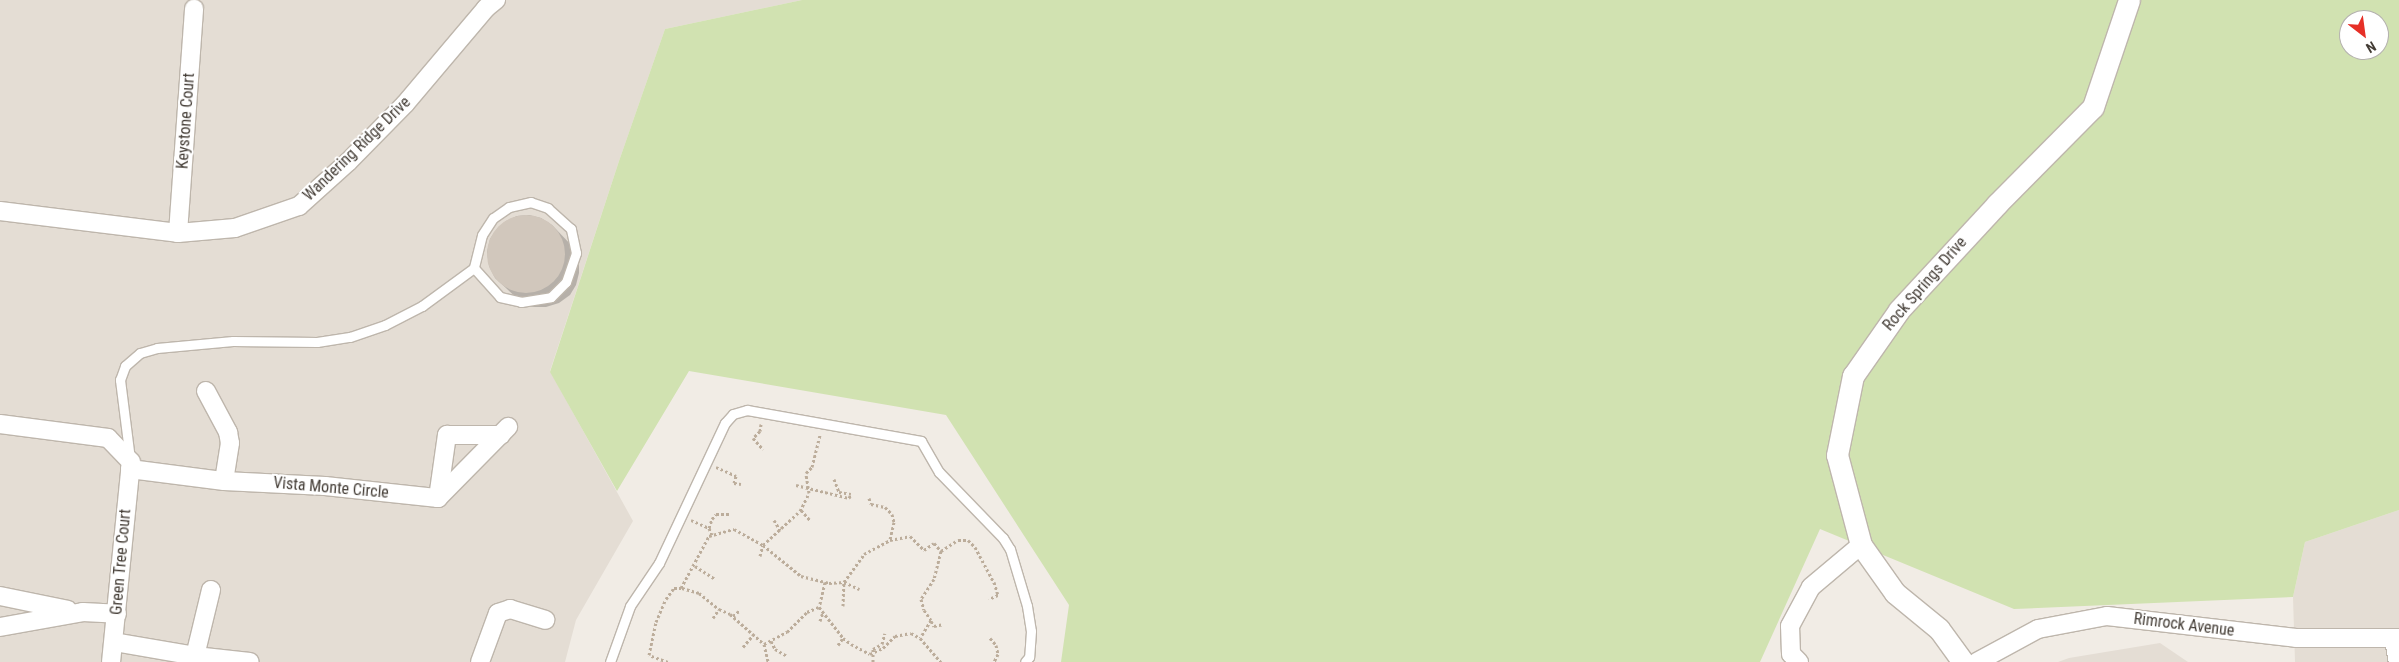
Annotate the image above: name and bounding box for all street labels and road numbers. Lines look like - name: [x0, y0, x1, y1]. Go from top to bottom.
- street label: Keystone Court: [173, 72, 199, 170]
- street label: Wandering Ridge Drive: [299, 93, 415, 205]
- street label: Rock Springs Drive: [1879, 233, 1971, 335]
- street label: Vista Monte Circle: [272, 473, 390, 503]
- street label: Green Tree Court: [107, 508, 135, 616]
- street label: Rimrock Avenue: [2133, 609, 2235, 641]

